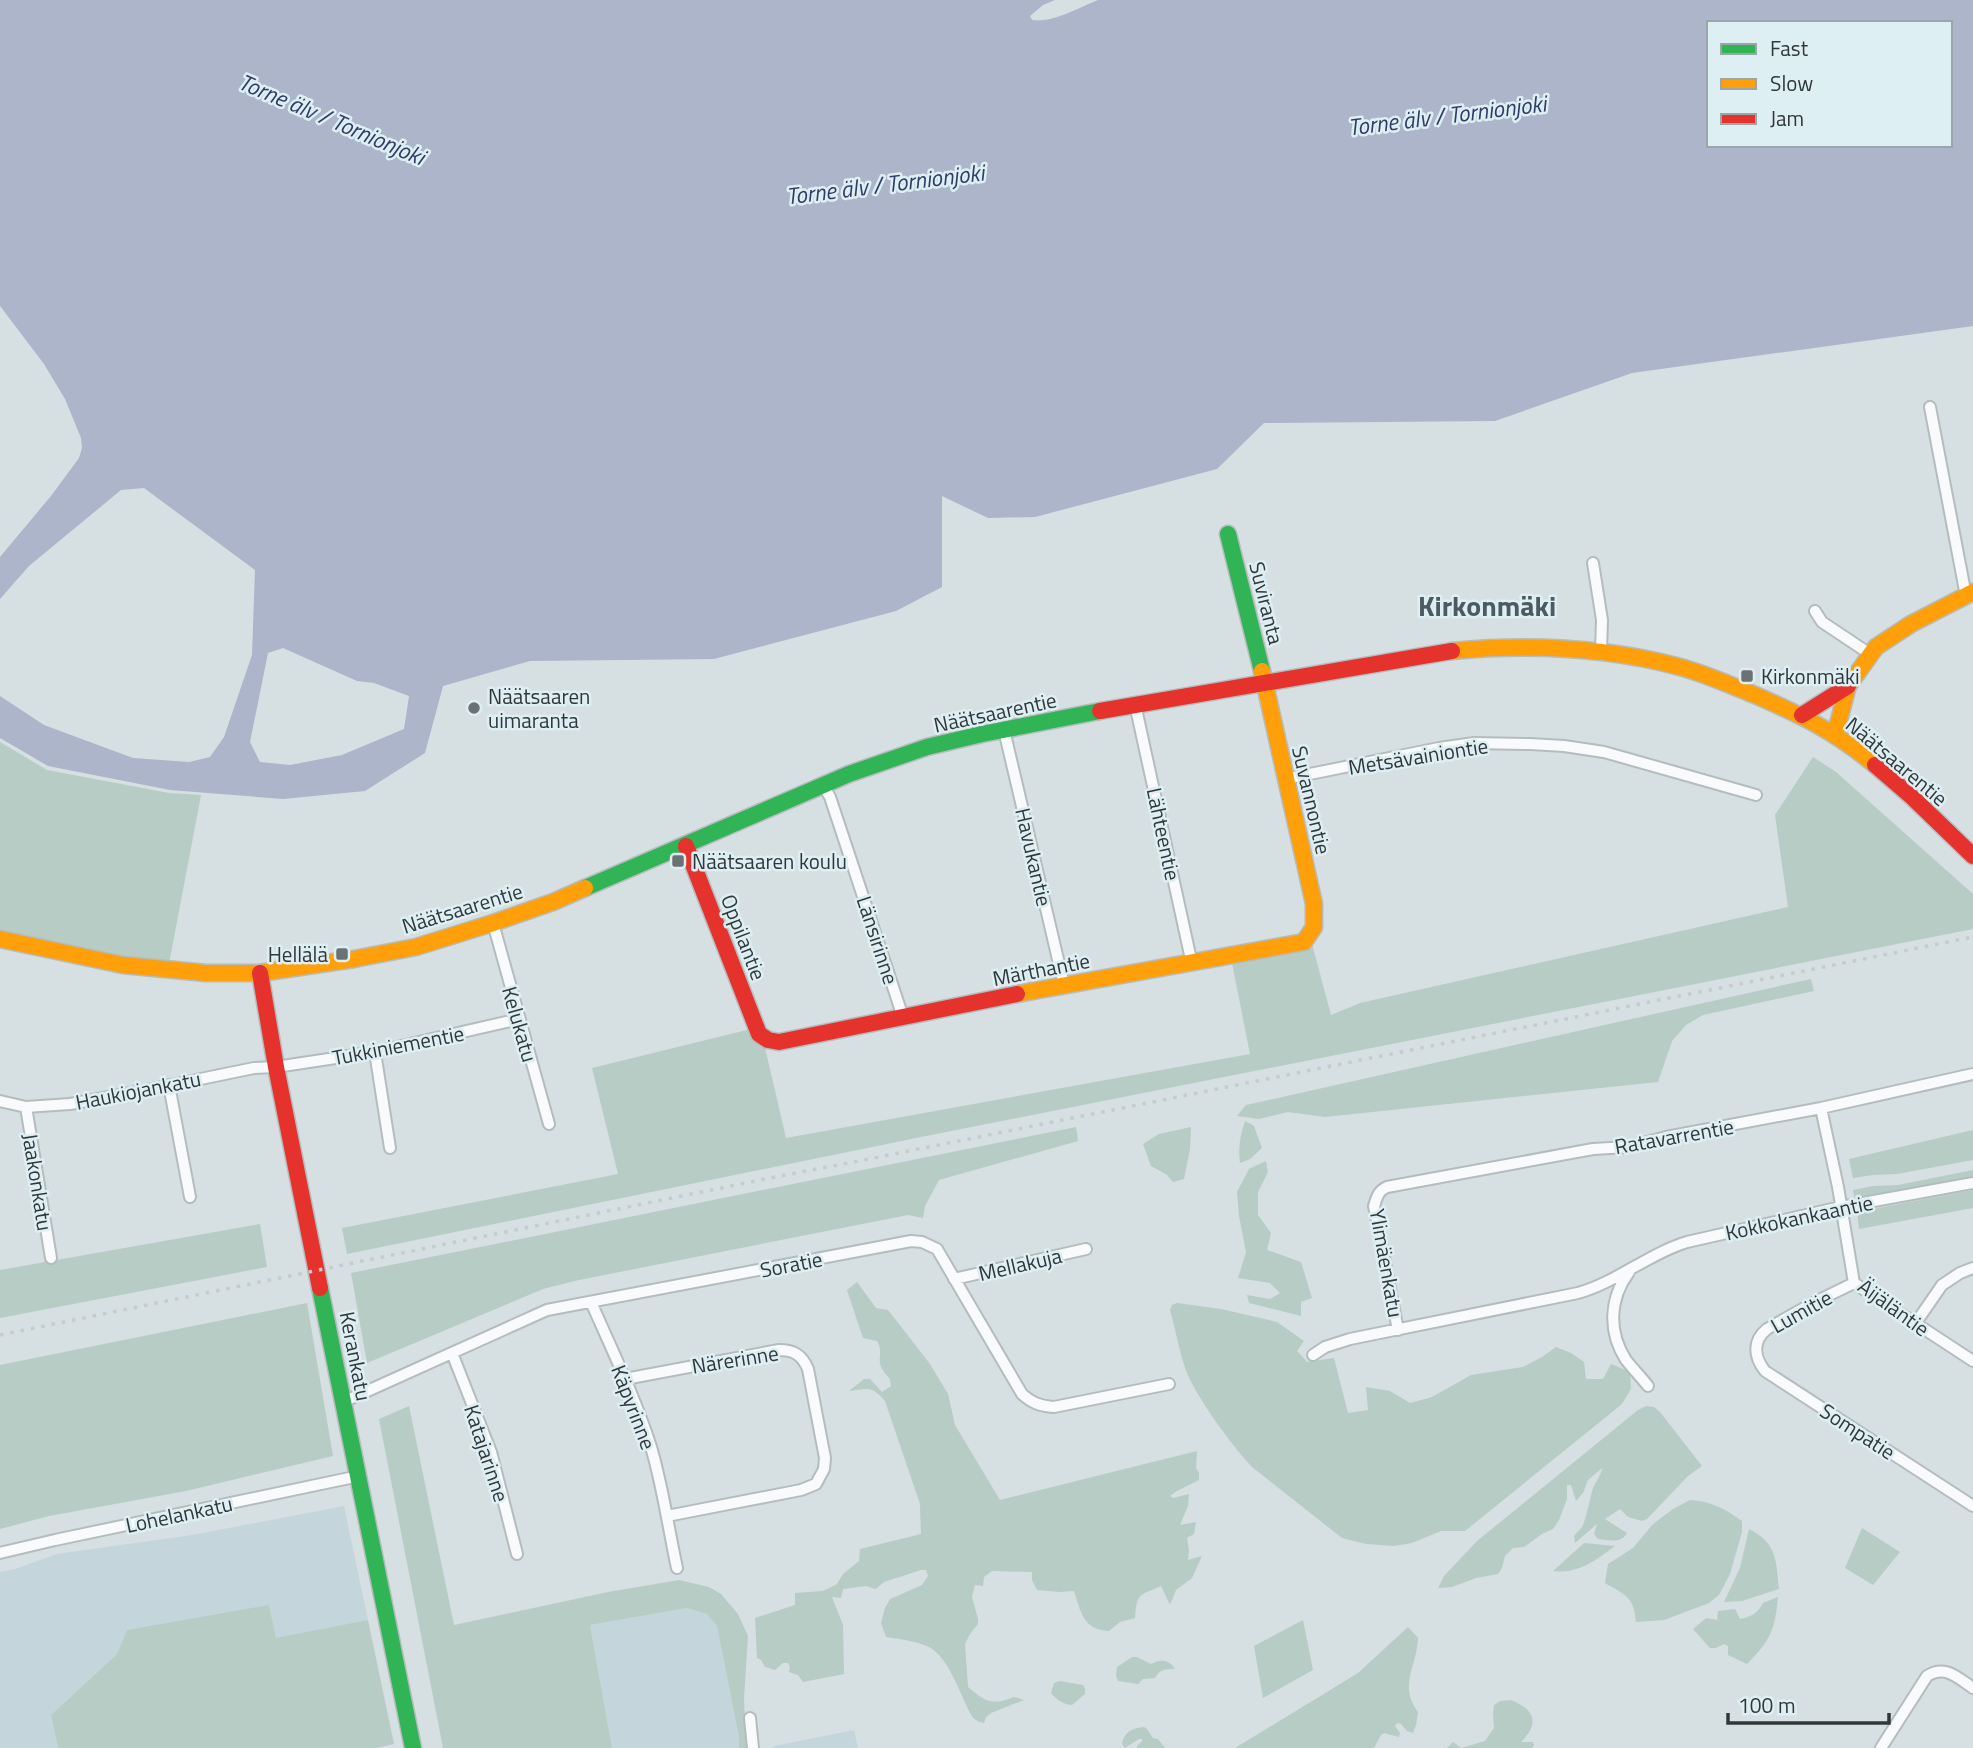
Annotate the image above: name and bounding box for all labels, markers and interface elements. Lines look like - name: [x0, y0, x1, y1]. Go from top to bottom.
- legend: [1707, 21, 1952, 147]
- text: Fast: [1770, 32, 1809, 64]
- water label: Torne älv / Tornionjoki: [234, 64, 433, 175]
- text: Slow: [1770, 67, 1813, 99]
- water label: Torne älv / Tornionjoki: [1346, 85, 1550, 145]
- text: Jam: [1770, 102, 1804, 134]
- water label: Torne älv / Tornionjoki: [784, 154, 988, 214]
- street label: Suviranta: [1241, 558, 1293, 648]
- district label: Kirkonmäki: [1418, 584, 1556, 627]
- place label: Kirkonmäki: [1761, 660, 1860, 692]
- marker: Kirkonmäki: [1739, 668, 1755, 684]
- place label: Näätsaaren uimaranta: [488, 680, 590, 736]
- street label: Näätsaarentie: [931, 683, 1059, 741]
- marker: Näätsaaren uimaranta: [466, 700, 482, 716]
- street label: Näätsaarentie: [1839, 709, 1955, 813]
- street label: Metsävainiontie: [1346, 729, 1490, 783]
- street label: Suvannontie: [1284, 743, 1340, 857]
- street label: Lähteentie: [1139, 785, 1189, 883]
- street label: Havukantie: [1007, 805, 1061, 909]
- place label: Näätsaaren koulu: [692, 845, 847, 877]
- marker: Näätsaaren koulu: [670, 853, 686, 869]
- street label: Näätsaarentie: [398, 874, 526, 942]
- street label: Oppilantie: [713, 889, 775, 985]
- street label: Länsirinne: [849, 892, 907, 988]
- place label: Hellälä: [268, 938, 328, 970]
- street label: Märthantie: [990, 944, 1092, 994]
- marker: Hellälä: [334, 946, 350, 962]
- street label: Kelukatu: [494, 982, 546, 1066]
- street label: Tukkiniementie: [329, 1017, 467, 1073]
- street label: Haukiojankatu: [73, 1062, 203, 1118]
- street label: Ratavarrentie: [1612, 1110, 1736, 1162]
- street label: Jaakonkatu: [15, 1131, 61, 1233]
- street label: Kokkokankaantie: [1722, 1186, 1876, 1248]
- street label: Ylimäenkatu: [1362, 1206, 1412, 1320]
- street label: Mellakuja: [975, 1239, 1065, 1289]
- street label: Soratie: [757, 1242, 825, 1286]
- street label: Äijäläntie: [1852, 1270, 1936, 1344]
- street label: Lumitie: [1764, 1281, 1838, 1341]
- street label: Kerankatu: [332, 1309, 380, 1403]
- street label: Närerinne: [689, 1336, 781, 1382]
- street label: Käpyrinne: [603, 1360, 665, 1454]
- street label: Sompatie: [1814, 1395, 1902, 1467]
- street label: Katajarinne: [456, 1400, 518, 1506]
- street label: Lohelankatu: [123, 1487, 235, 1541]
- scale bar: [1728, 1682, 1889, 1726]
- text: 100 m: [1738, 1689, 1795, 1721]

